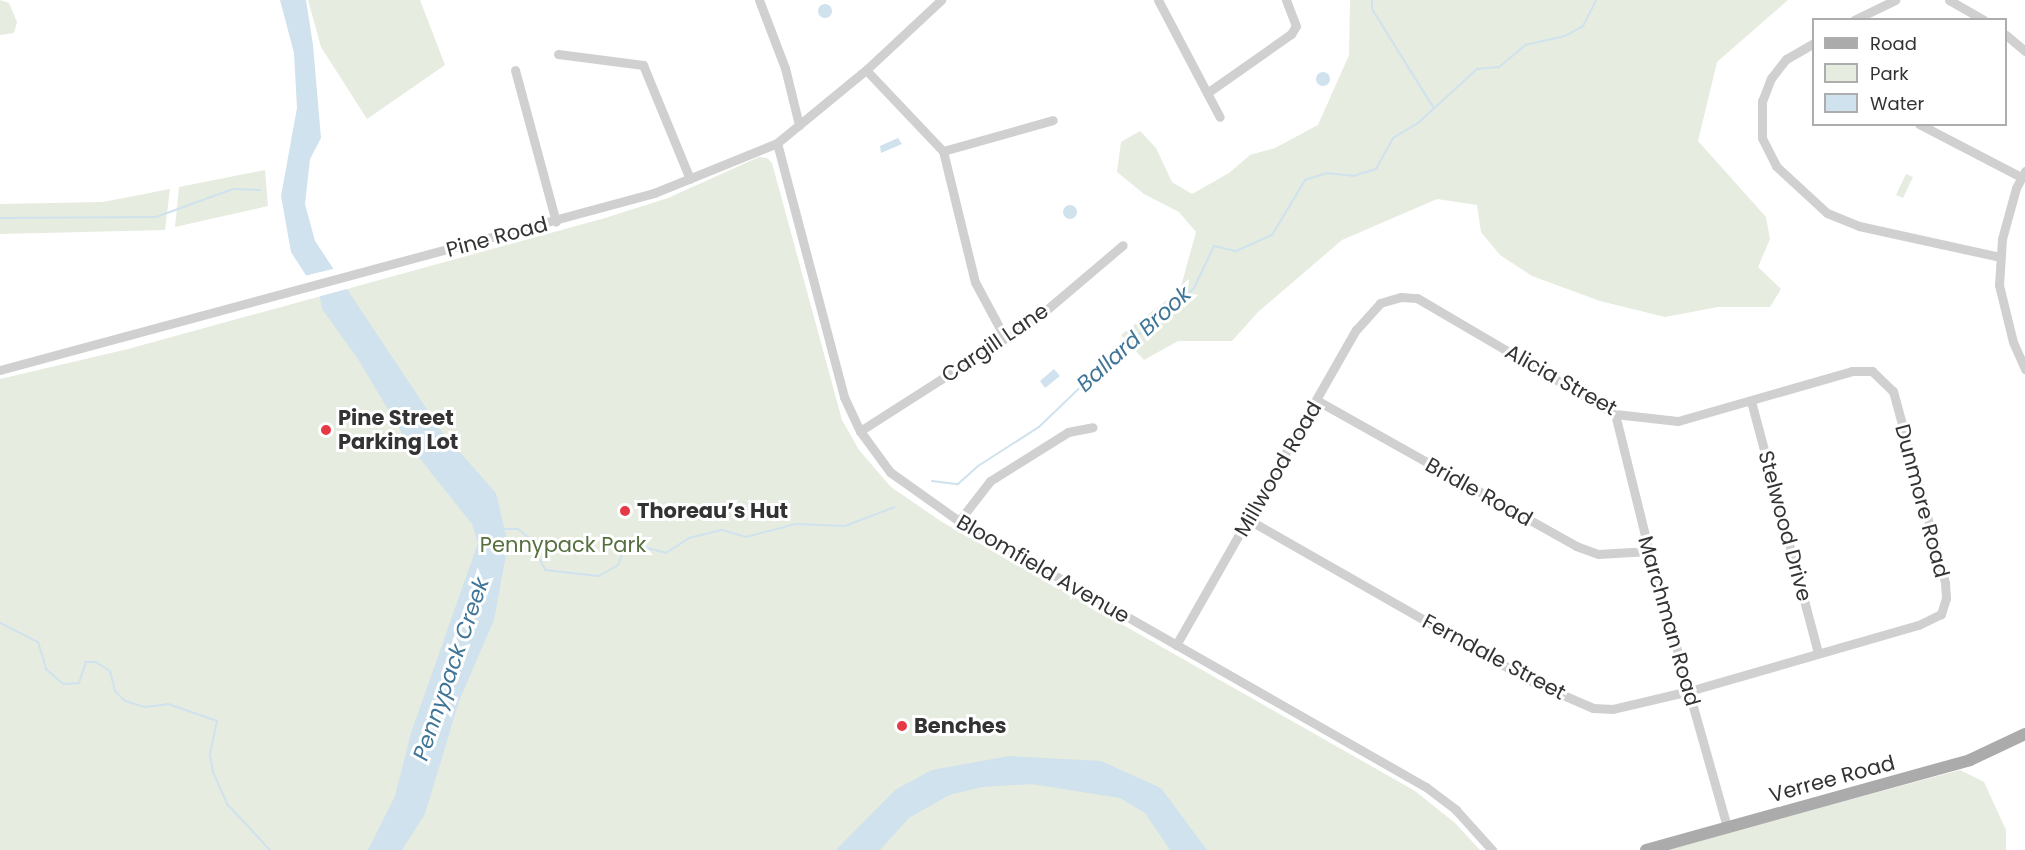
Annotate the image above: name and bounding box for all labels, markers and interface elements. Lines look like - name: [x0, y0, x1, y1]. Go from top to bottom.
- legend: [1812, 18, 2007, 126]
- text: Road: [1870, 31, 1917, 56]
- text: Park: [1870, 61, 1909, 86]
- text: Water: [1870, 91, 1924, 116]
- street label: Pine Road: [444, 211, 550, 263]
- water label: Ballard Brook: [1071, 281, 1197, 397]
- street label: Cargill Lane: [937, 298, 1053, 388]
- street label: Alicia Street: [1501, 339, 1621, 421]
- street label: Millwood Road: [1229, 397, 1327, 541]
- place label: Pine Street Parking Lot: [338, 405, 458, 455]
- street label: Dunmore Road: [1889, 421, 1955, 581]
- marker: Pine Street Parking Lot: [319, 423, 333, 437]
- street label: Stelwood Drive: [1753, 448, 1817, 604]
- street label: Bridle Road: [1421, 452, 1537, 532]
- place label: Thoreau’s Hut: [637, 498, 788, 524]
- marker: Thoreau’s Hut: [618, 504, 632, 518]
- street label: Bloomfield Avenue: [952, 509, 1134, 629]
- park label: Pennypack Park: [480, 532, 646, 558]
- street label: Marchman Road: [1633, 533, 1705, 709]
- water label: Pennypack Creek: [407, 574, 495, 764]
- street label: Ferndale Street: [1418, 609, 1570, 705]
- place label: Benches: [914, 713, 1006, 739]
- marker: Benches: [895, 719, 909, 733]
- street label: Verree Road: [1766, 750, 1898, 808]

